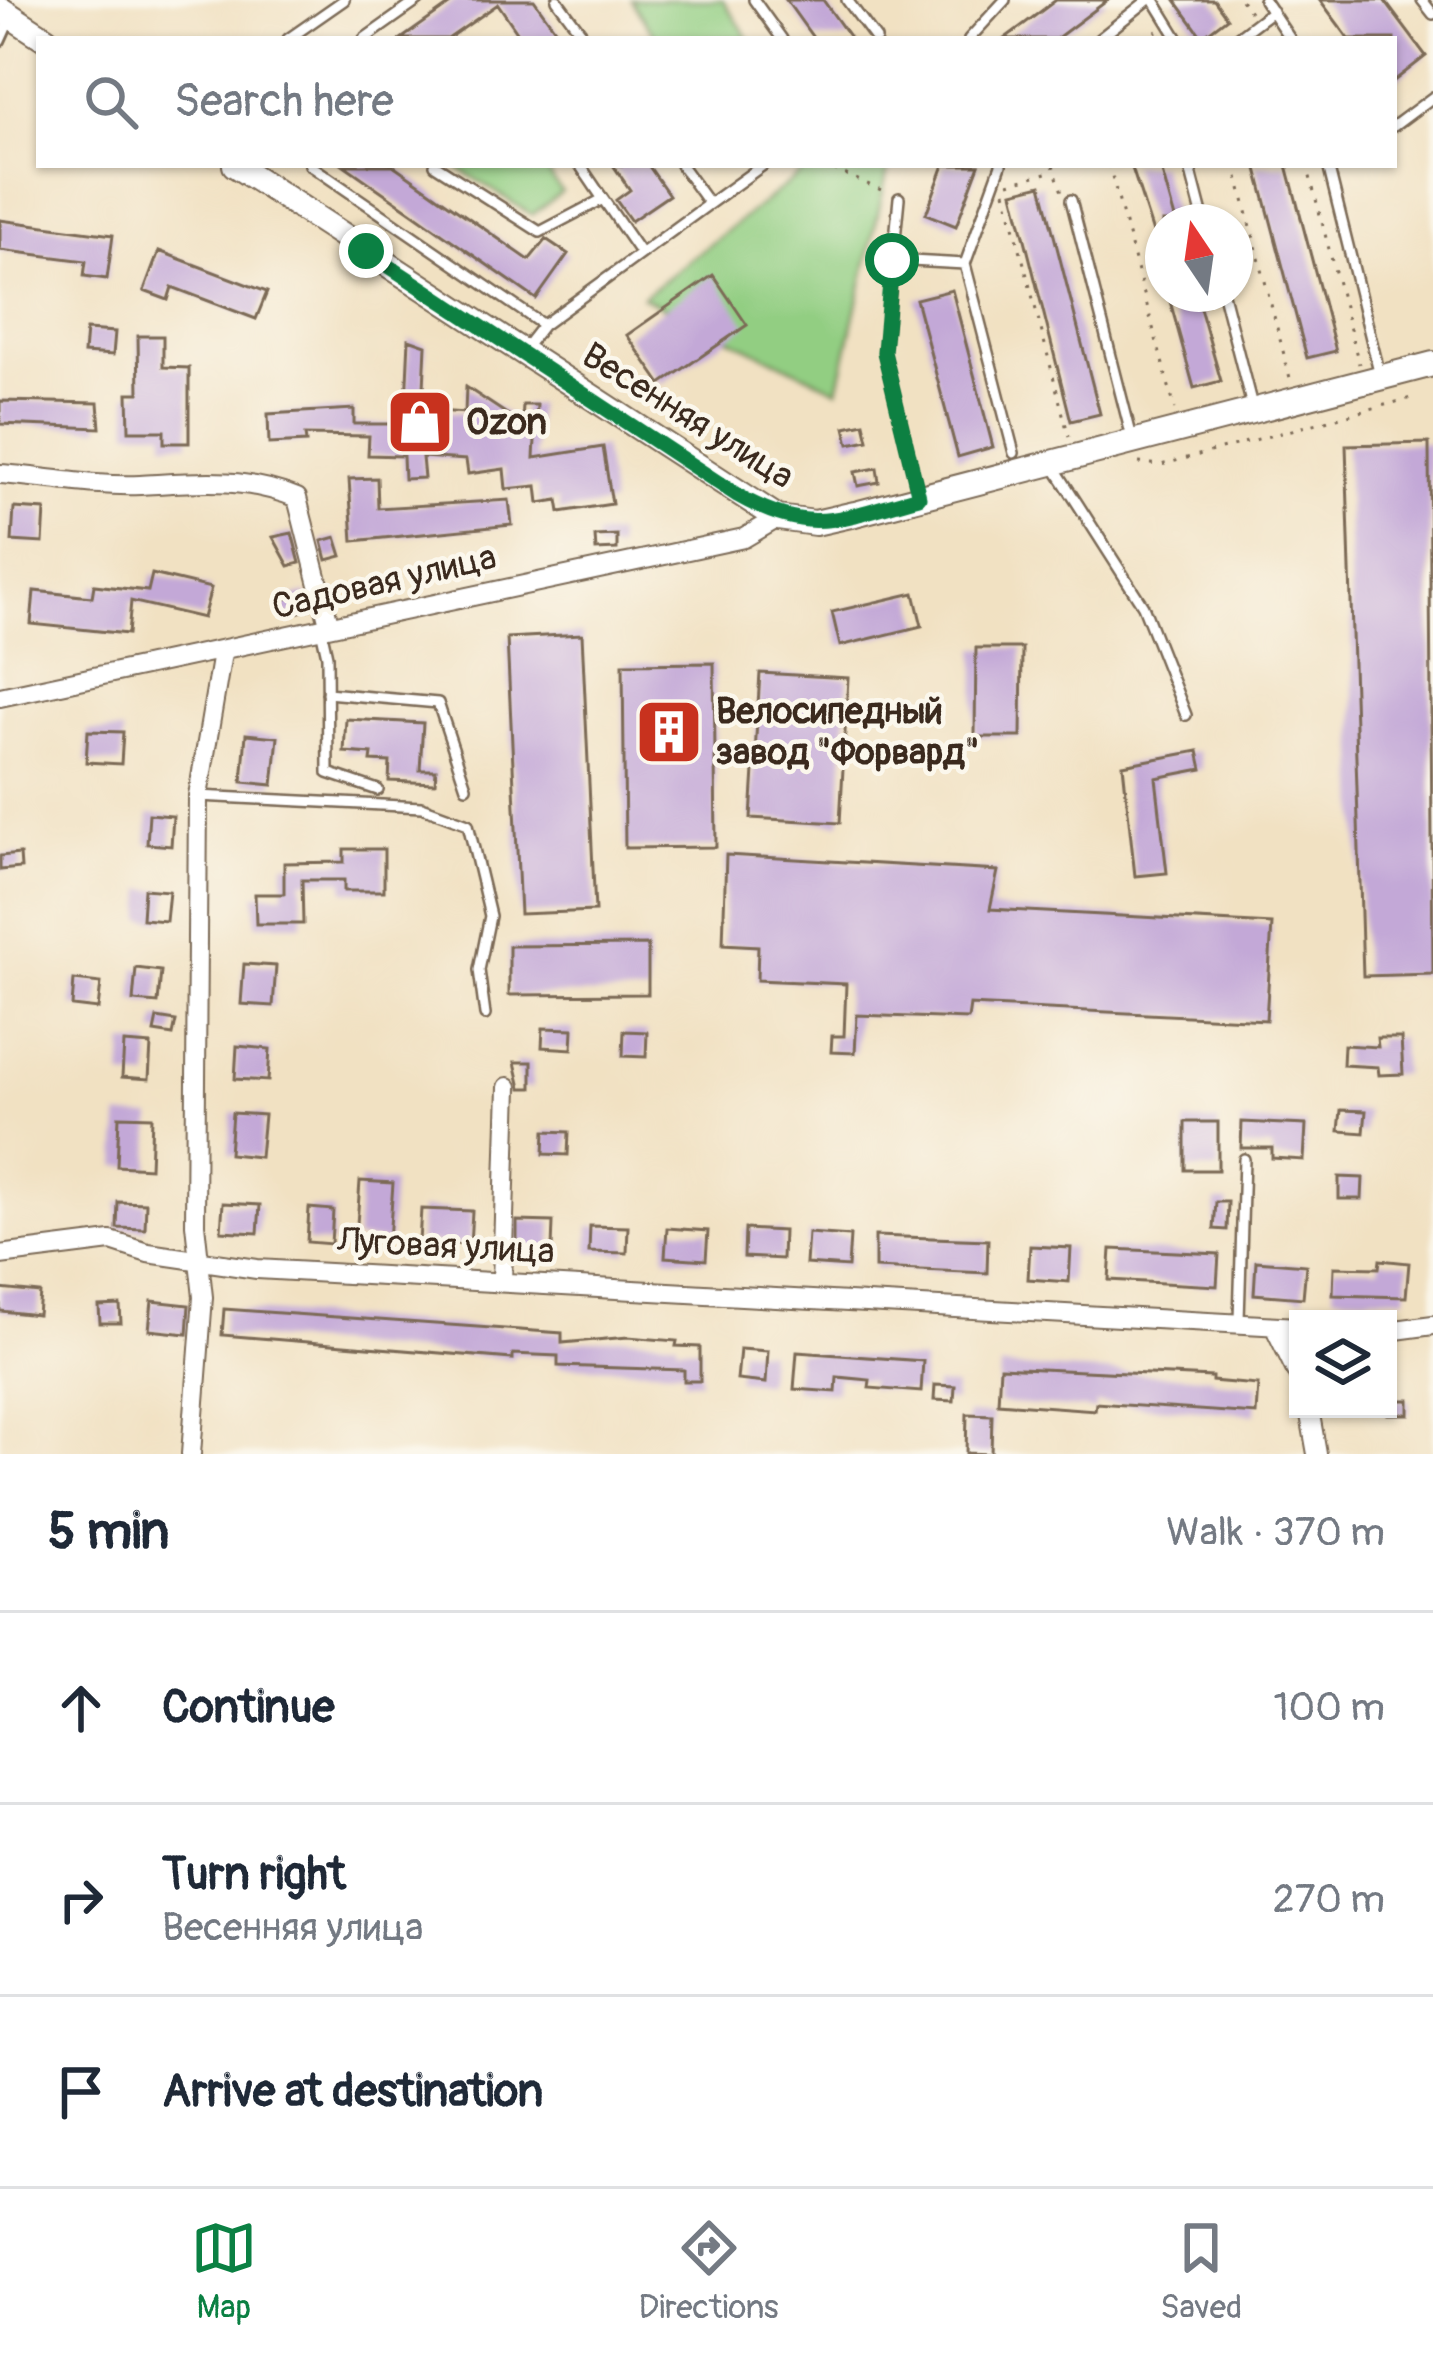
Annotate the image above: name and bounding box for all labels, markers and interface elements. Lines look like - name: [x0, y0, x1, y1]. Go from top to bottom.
- search box: [36, 36, 1397, 168]
- icon: search: [78, 69, 144, 135]
- text: Search here: [174, 74, 394, 130]
- north arrow: [1145, 204, 1253, 312]
- route end: [339, 224, 393, 278]
- route start: [865, 233, 919, 287]
- street label: Весенняя улица: [574, 333, 802, 499]
- shop icon: Ozon: [385, 387, 455, 457]
- place label: Ozon: [466, 400, 547, 445]
- street label: Садовая улица: [268, 534, 500, 630]
- place label: Велосипедный завод "Форвард": [716, 689, 979, 775]
- building icon: Велосипедный завод "Форвард": [634, 697, 704, 767]
- street label: Луговая улица: [335, 1218, 556, 1274]
- map controls: [1289, 1310, 1397, 1418]
- button: layers: [1289, 1310, 1397, 1418]
- text: 5 min: [48, 1500, 169, 1564]
- text: Walk · 370 m: [1166, 1508, 1385, 1557]
- icon: ahead: [48, 1675, 114, 1741]
- text: Continue: [162, 1680, 335, 1736]
- text: 100 m: [1273, 1683, 1385, 1732]
- text: Turn right: [162, 1847, 346, 1903]
- icon: right: [48, 1867, 114, 1933]
- text: 270 m: [1273, 1875, 1385, 1924]
- text: Весенняя улица: [162, 1903, 424, 1952]
- icon: arrive: [48, 2059, 114, 2125]
- text: Arrive at destination: [162, 2064, 543, 2120]
- tab: Map: [191, 2215, 257, 2328]
- tab: Directions: [639, 2215, 779, 2328]
- tab: Saved: [1160, 2215, 1242, 2328]

